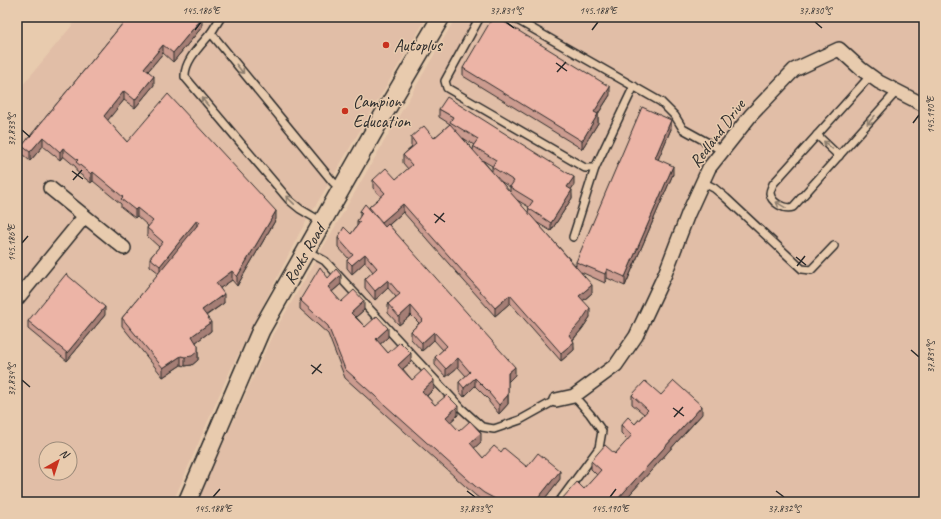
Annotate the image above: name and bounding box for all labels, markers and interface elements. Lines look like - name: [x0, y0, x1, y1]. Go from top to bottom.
- text: 145.186°E: [182, 4, 221, 17]
- text: 37.831°S: [490, 4, 524, 17]
- text: 145.188°E: [579, 4, 618, 17]
- text: 37.830°S: [799, 4, 833, 17]
- place label: Autoplus: [394, 35, 444, 56]
- marker: Autoplus: [381, 40, 391, 50]
- one-way arrow: [235, 63, 244, 74]
- place label: Campion Education: [353, 91, 411, 132]
- street label: Redland Drive: [685, 94, 751, 171]
- text: 145.190°E: [924, 95, 937, 134]
- one-way arrow: [201, 96, 210, 107]
- marker: Campion Education: [340, 106, 350, 116]
- text: 37.833°S: [5, 112, 18, 146]
- one-way arrow: [867, 115, 876, 125]
- one-way arrow: [823, 141, 833, 150]
- one-way arrow: [285, 195, 295, 205]
- one-way arrow: [775, 200, 787, 208]
- street label: Rooks Road: [279, 219, 331, 288]
- text: 145.186°E: [5, 223, 18, 262]
- text: 37.831°S: [924, 339, 937, 373]
- text: 37.834°S: [5, 362, 18, 396]
- north arrow: [38, 441, 78, 481]
- text: N: [57, 446, 73, 462]
- text: 145.188°E: [194, 502, 233, 515]
- text: 37.833°S: [459, 502, 493, 515]
- text: 145.190°E: [591, 502, 630, 515]
- text: 37.832°S: [768, 502, 802, 515]

